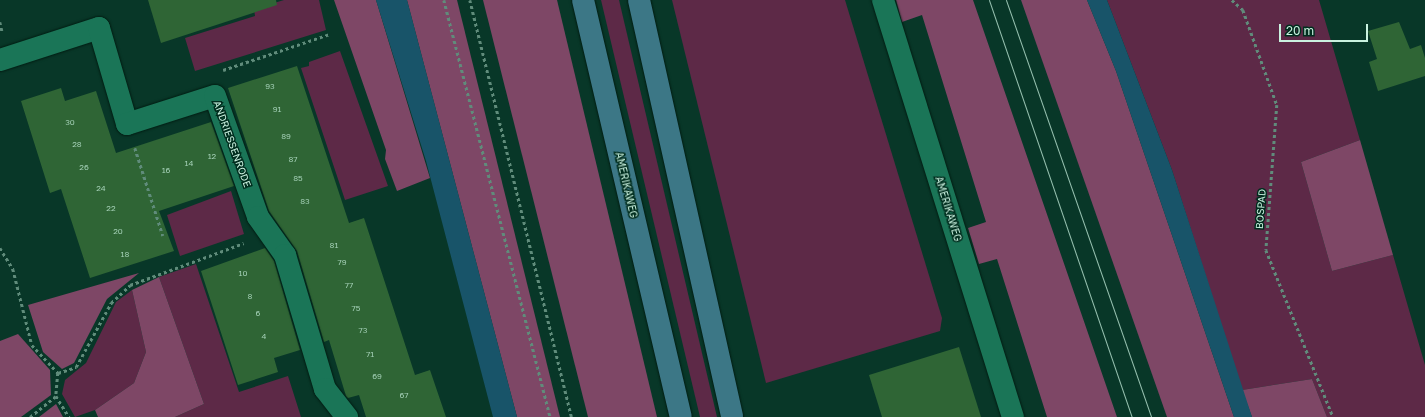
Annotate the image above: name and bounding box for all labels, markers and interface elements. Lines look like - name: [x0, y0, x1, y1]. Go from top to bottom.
- scale bar: [1281, 16, 1370, 42]
- text: 20 m: [1286, 23, 1314, 38]
- house number: 93: [265, 82, 275, 92]
- street label: ANDRIESSENRODE: [211, 99, 253, 189]
- house number: 91: [273, 105, 281, 115]
- house number: 30: [65, 118, 75, 128]
- house number: 89: [281, 132, 291, 142]
- house number: 28: [72, 140, 82, 150]
- street label: AMERIKAWEG: [613, 151, 639, 219]
- house number: 12: [208, 152, 216, 162]
- house number: 87: [288, 155, 298, 165]
- house number: 14: [185, 159, 193, 169]
- house number: 26: [79, 163, 89, 173]
- house number: 16: [162, 166, 170, 176]
- house number: 85: [293, 174, 303, 184]
- street label: AMERIKAWEG: [932, 175, 964, 243]
- house number: 24: [96, 184, 106, 194]
- street label: BOSPAD: [1254, 189, 1268, 229]
- house number: 83: [300, 197, 310, 207]
- house number: 22: [106, 204, 116, 214]
- house number: 20: [113, 227, 123, 237]
- house number: 81: [330, 241, 338, 251]
- house number: 18: [121, 250, 129, 260]
- house number: 79: [337, 258, 347, 268]
- house number: 10: [239, 269, 247, 279]
- house number: 77: [345, 281, 353, 291]
- house number: 8: [248, 292, 252, 302]
- house number: 75: [352, 304, 360, 314]
- house number: 6: [256, 309, 260, 319]
- house number: 73: [359, 326, 367, 336]
- house number: 4: [262, 332, 266, 342]
- house number: 71: [366, 350, 374, 360]
- house number: 69: [372, 372, 382, 382]
- house number: 67: [399, 391, 409, 401]

